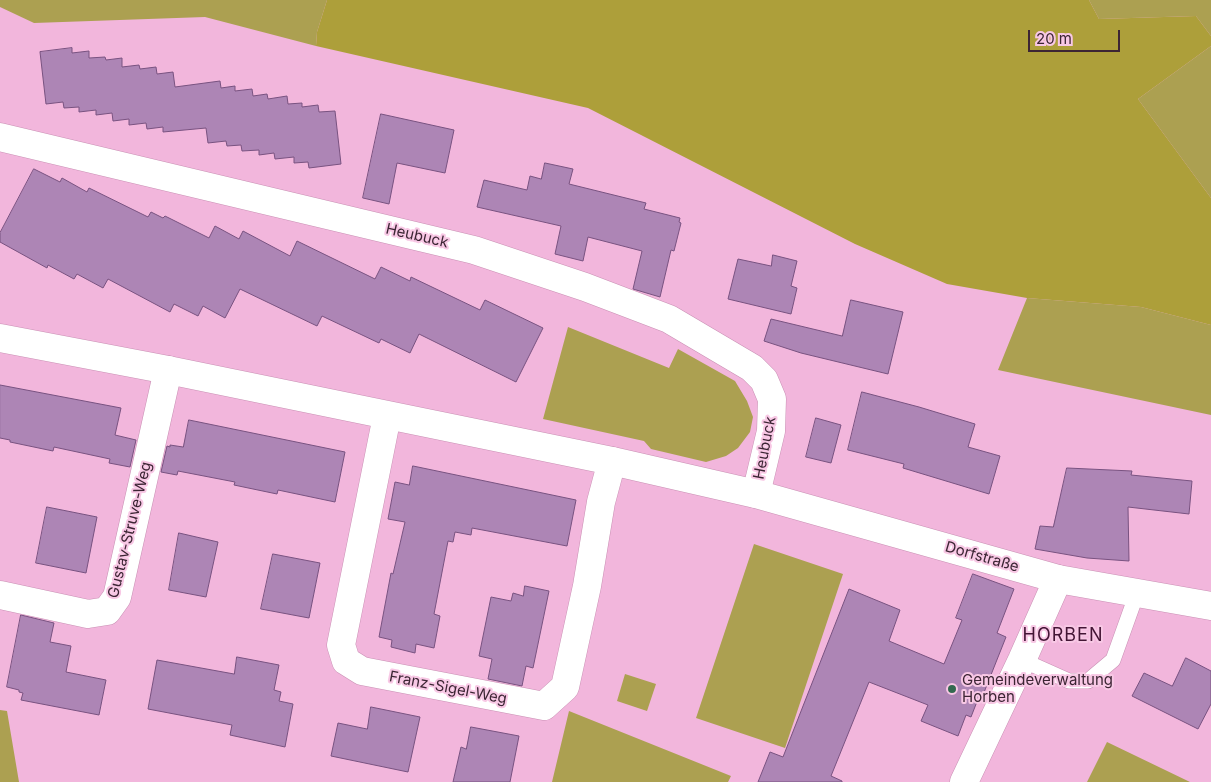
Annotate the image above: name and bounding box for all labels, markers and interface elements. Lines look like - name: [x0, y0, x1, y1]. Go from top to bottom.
- scale bar: [1031, 20, 1124, 52]
- text: 20 m: [1036, 29, 1072, 48]
- street label: Heubuck: [384, 220, 450, 252]
- street label: Heubuck: [750, 415, 780, 481]
- street label: Gustav-Struve-Weg: [104, 460, 156, 600]
- street label: Dorfstraße: [943, 538, 1021, 576]
- district label: HORBEN: [1022, 625, 1104, 647]
- street label: Franz-Sigel-Weg: [388, 668, 508, 708]
- place label: Gemeindeverwaltung Horben: [962, 671, 1113, 706]
- marker: Gemeindeverwaltung Horben: [946, 683, 958, 695]

